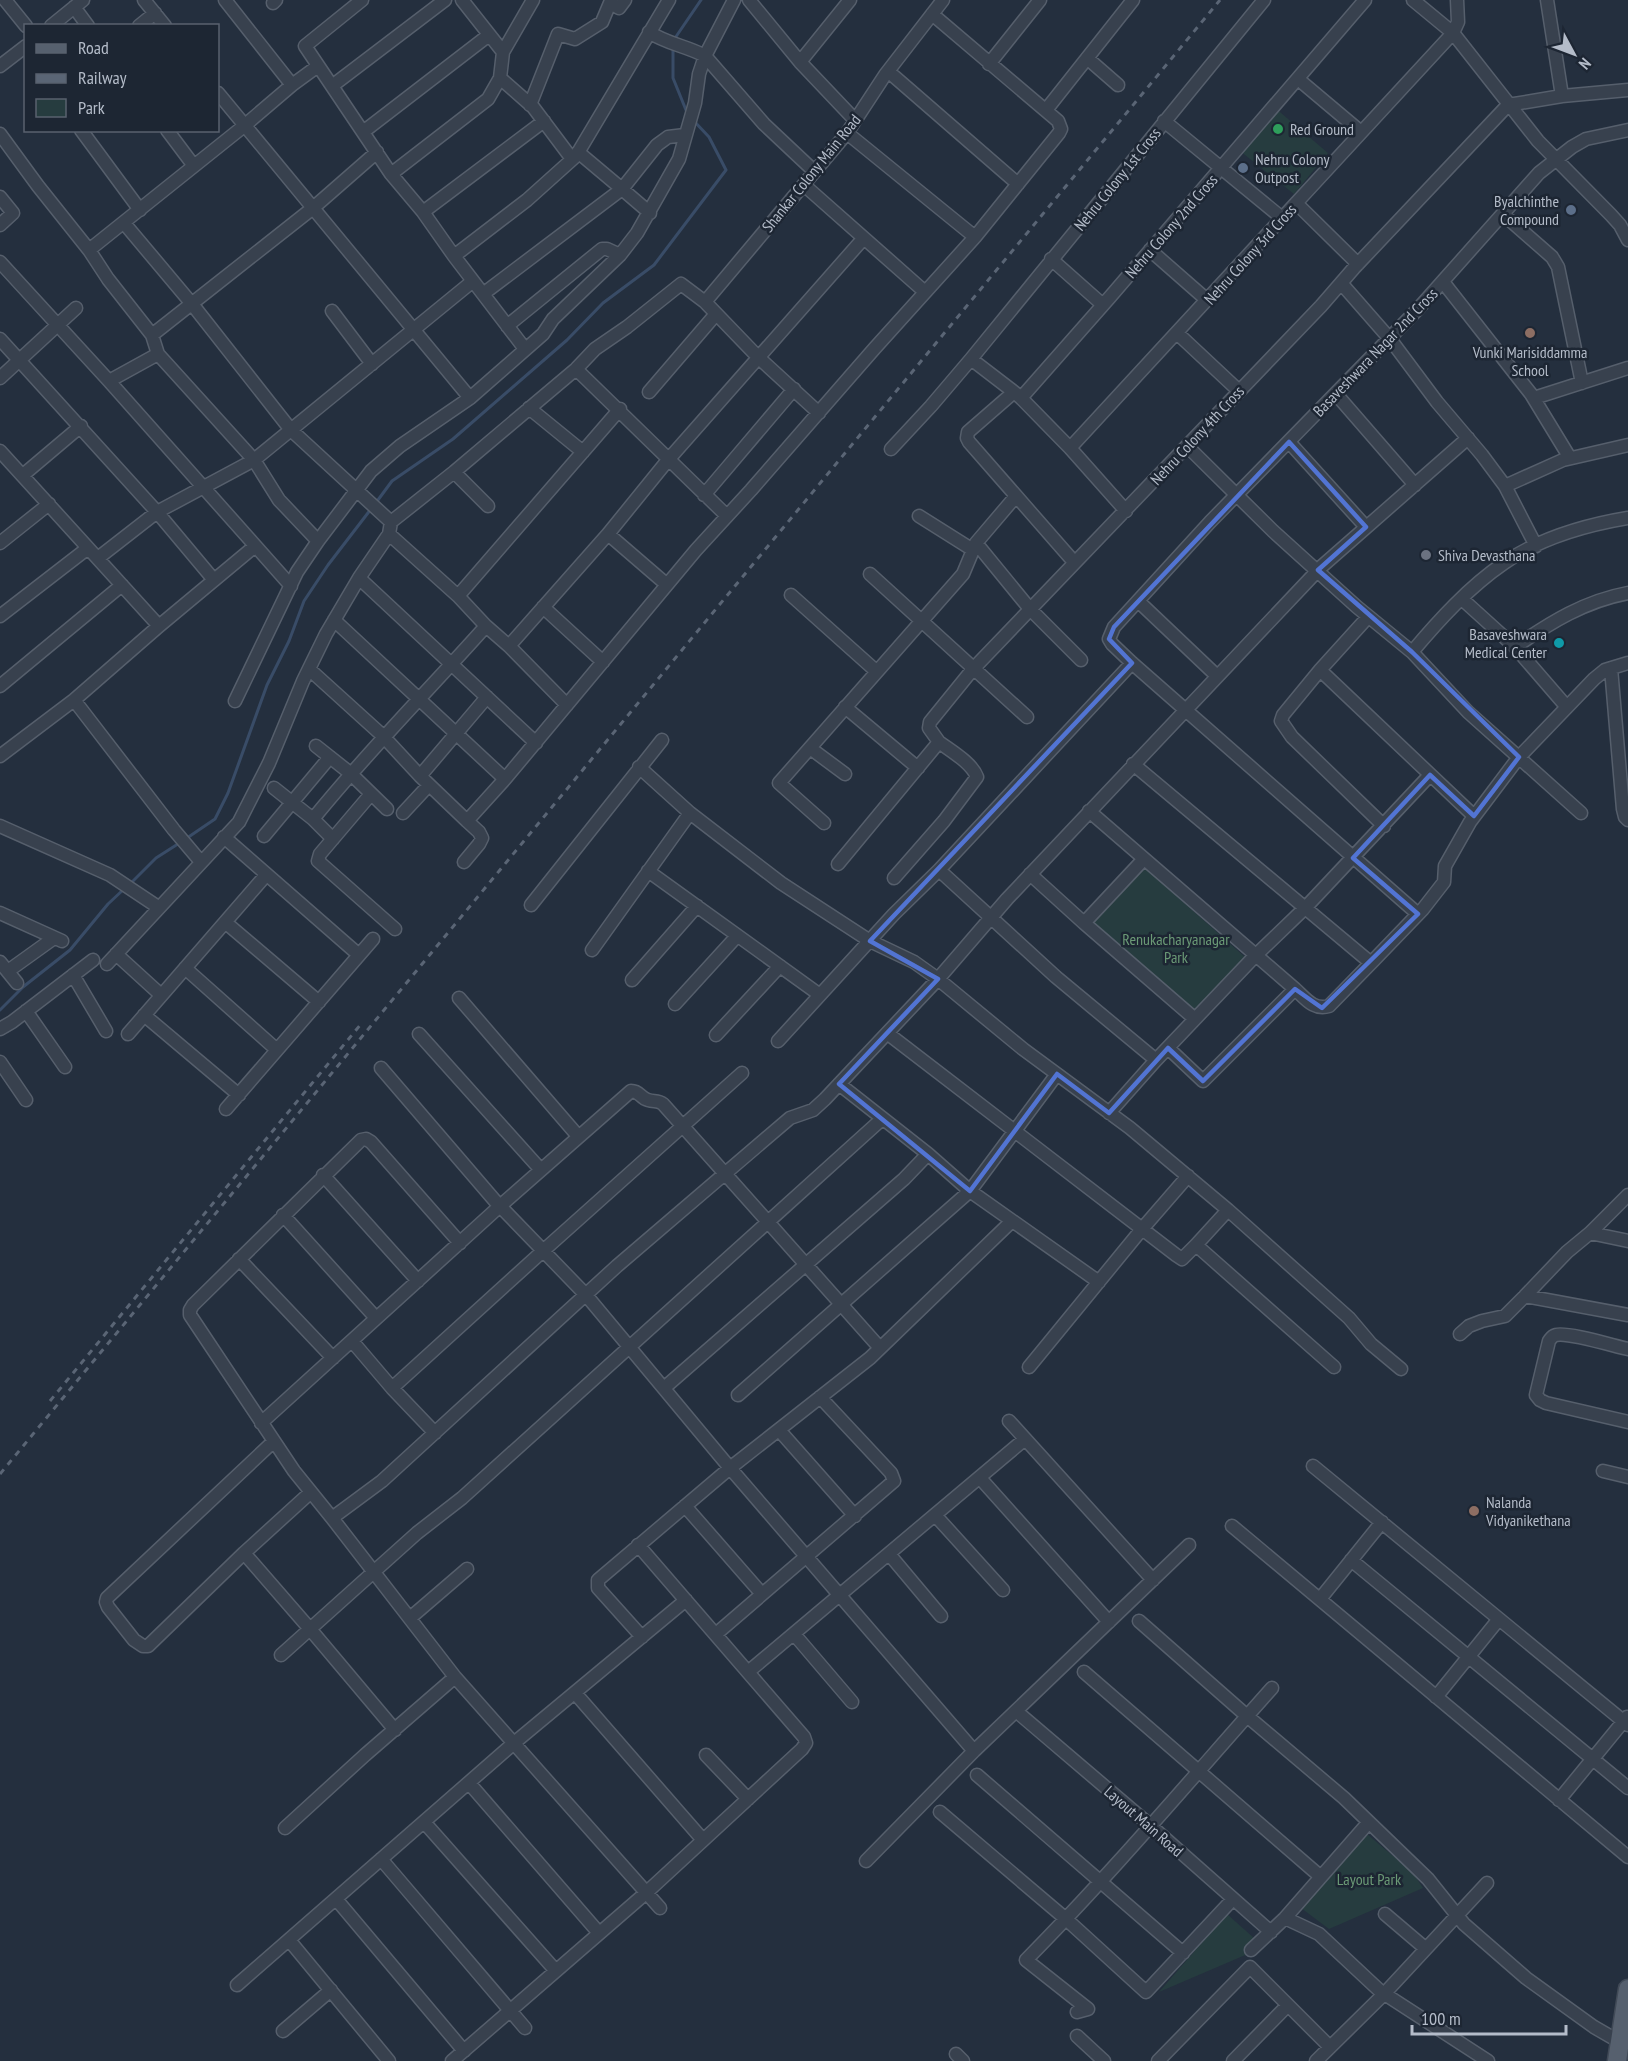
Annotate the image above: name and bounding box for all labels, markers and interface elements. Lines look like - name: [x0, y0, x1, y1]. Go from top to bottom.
- legend: [24, 24, 219, 132]
- north arrow: [1544, 24, 1604, 84]
- text: Road: [78, 36, 109, 59]
- text: N: [1575, 54, 1596, 74]
- text: Railway: [78, 66, 127, 89]
- text: Park: [78, 96, 105, 119]
- street label: Shankar Colony Main Road: [757, 110, 865, 236]
- place label: Red Ground: [1290, 119, 1354, 139]
- marker: Red Ground: [1271, 122, 1285, 136]
- street label: Nehru Colony 1st Cross: [1069, 123, 1165, 235]
- place label: Nehru Colony Outpost: [1255, 149, 1329, 187]
- marker: Nehru Colony Outpost: [1236, 161, 1250, 175]
- street label: Nehru Colony 2nd Cross: [1120, 170, 1222, 282]
- place label: Byalchinthe Compound: [1494, 191, 1559, 229]
- street label: Nehru Colony 3rd Cross: [1200, 200, 1300, 308]
- marker: Byalchinthe Compound: [1564, 203, 1578, 217]
- street label: Basaveshwara Nagar 2nd Cross: [1308, 284, 1442, 420]
- marker: Vunki Marisiddamma School: [1523, 326, 1537, 340]
- place label: Vunki Marisiddamma School: [1472, 342, 1587, 380]
- street label: Nehru Colony 4th Cross: [1146, 381, 1248, 489]
- place label: Shiva Devasthana: [1438, 545, 1535, 565]
- marker: Shiva Devasthana: [1419, 548, 1433, 562]
- place label: Basaveshwara Medical Center: [1465, 624, 1548, 662]
- marker: Basaveshwara Medical Center: [1552, 636, 1566, 650]
- park label: Renukacharyanagar Park: [1122, 929, 1230, 967]
- place label: Nalanda Vidyanikethana: [1485, 1492, 1571, 1530]
- marker: Nalanda Vidyanikethana: [1467, 1504, 1481, 1518]
- street label: Layout Main Road: [1100, 1781, 1188, 1861]
- park label: Layout Park: [1337, 1869, 1402, 1889]
- scale bar: [1412, 1998, 1566, 2036]
- text: 100 m: [1421, 2007, 1461, 2030]

